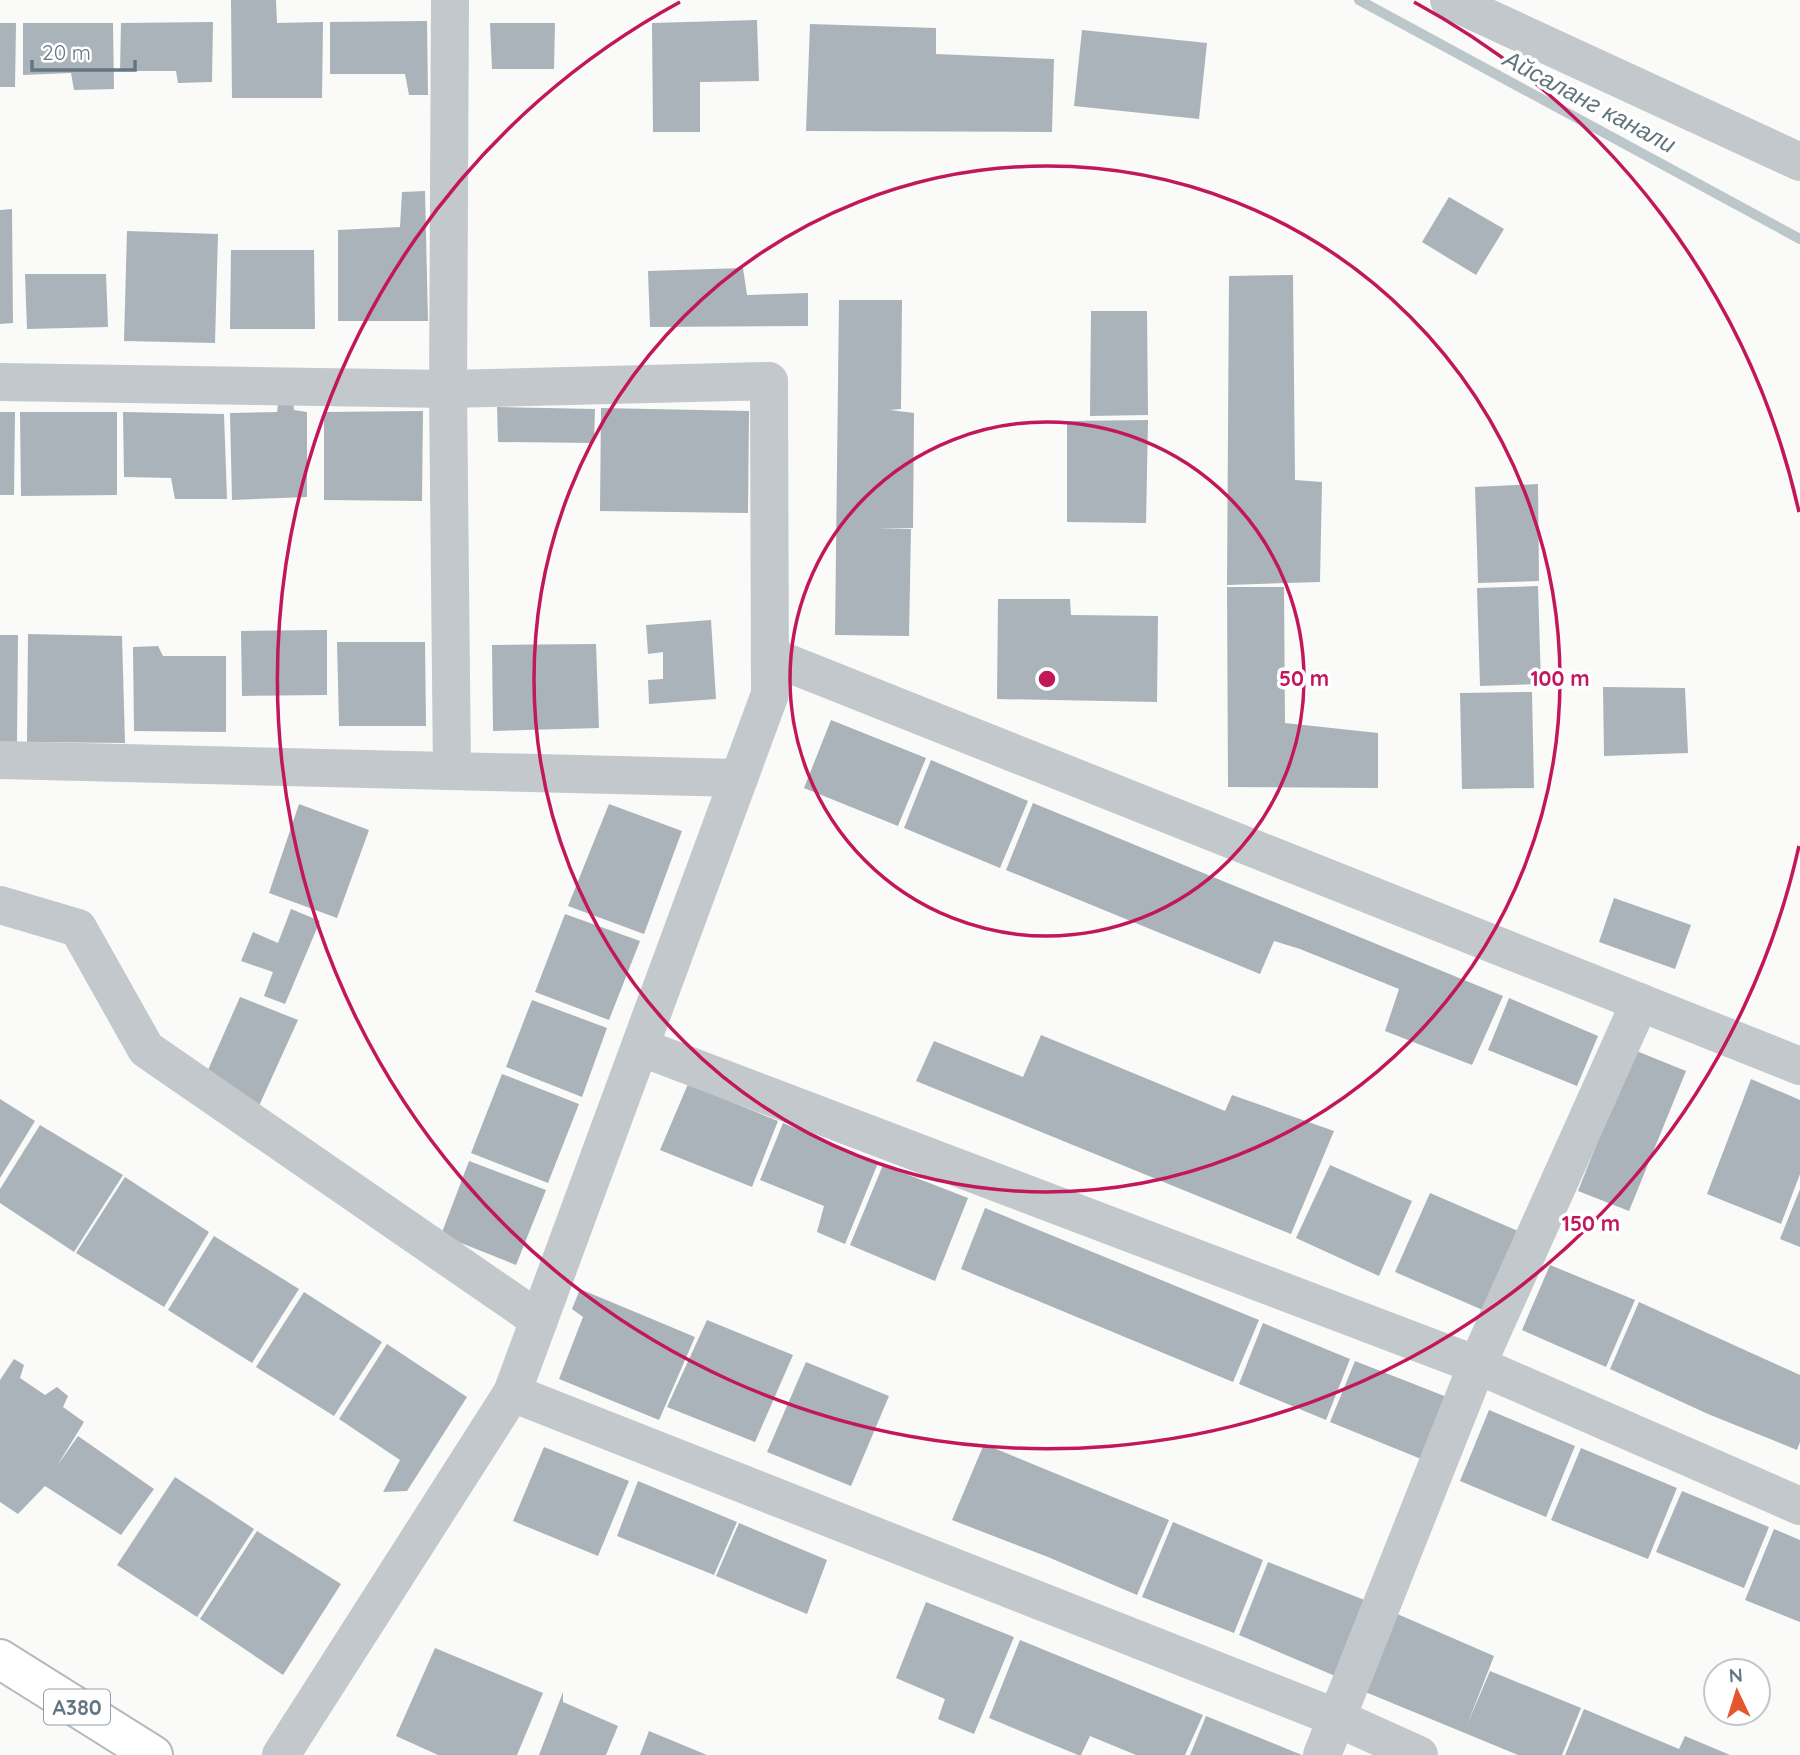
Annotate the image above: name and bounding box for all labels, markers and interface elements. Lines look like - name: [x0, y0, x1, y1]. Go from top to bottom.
- scale bar: [32, 28, 135, 72]
- text: 20 m: [42, 39, 91, 65]
- water label: Айсаланг канали: [1497, 42, 1681, 159]
- text: 50 m: [1279, 665, 1329, 691]
- text: 100 m: [1530, 665, 1590, 691]
- centre of rings: [1035, 667, 1059, 691]
- text: 150 m: [1562, 1210, 1620, 1236]
- north arrow: [1702, 1657, 1772, 1727]
- text: N: [1728, 1663, 1744, 1687]
- road number: A380: [44, 1690, 110, 1724]

